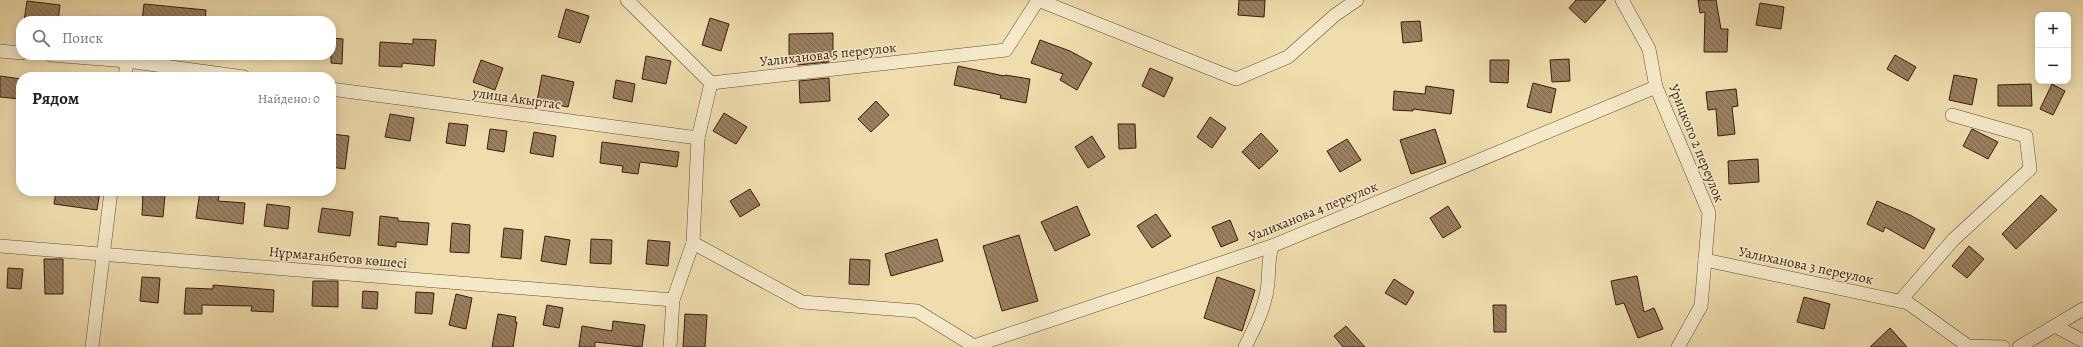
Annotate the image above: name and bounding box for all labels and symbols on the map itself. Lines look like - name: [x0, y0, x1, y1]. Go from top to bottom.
- street label: Уалиханова 5 переулок: [759, 38, 897, 71]
- street label: Урицкого 2 переулок: [1664, 81, 1729, 205]
- street label: улица Акыртас: [470, 83, 562, 114]
- street label: Уалиханова 4 переулок: [1246, 177, 1381, 246]
- street label: Нұрмағанбетов көшесі: [268, 242, 408, 273]
- street label: Уалиханова 3 переулок: [1737, 242, 1875, 289]

